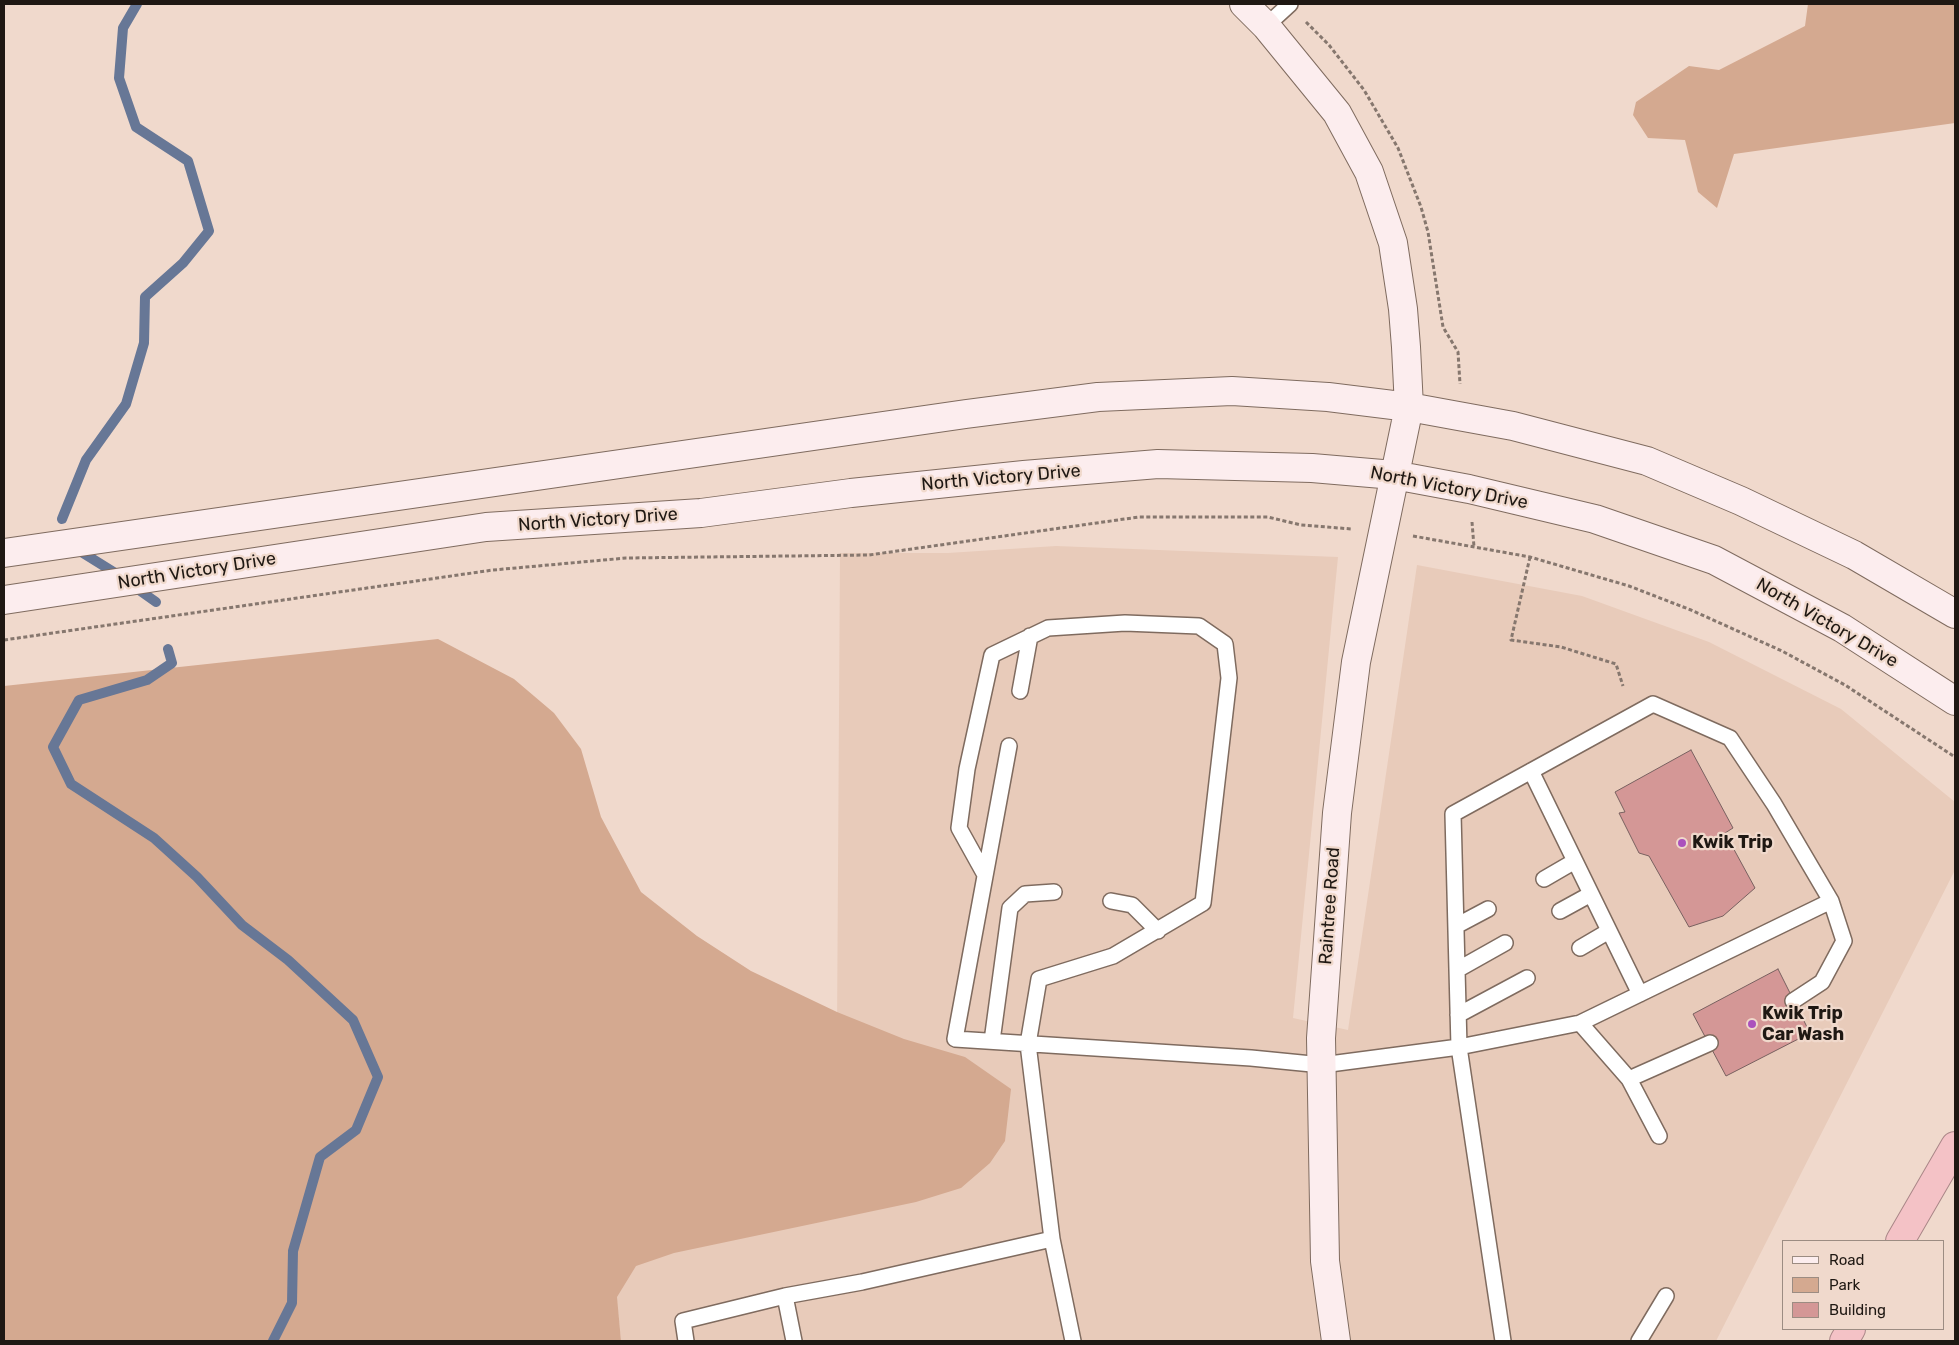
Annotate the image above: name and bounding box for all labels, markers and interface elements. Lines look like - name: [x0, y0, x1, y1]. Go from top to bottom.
- street label: North Victory Drive: [920, 460, 1082, 496]
- street label: North Victory Drive: [1368, 462, 1530, 514]
- street label: North Victory Drive: [517, 504, 679, 536]
- street label: North Victory Drive: [116, 548, 278, 594]
- street label: North Victory Drive: [1752, 574, 1902, 672]
- place label: Kwik Trip: [1692, 832, 1773, 854]
- marker: Kwik Trip: [1676, 837, 1688, 849]
- street label: Raintree Road: [1315, 846, 1345, 966]
- place label: Kwik Trip Car Wash: [1762, 1003, 1844, 1046]
- marker: Kwik Trip Car Wash: [1746, 1018, 1758, 1030]
- legend: [1782, 1240, 1944, 1330]
- text: Road: [1829, 1251, 1865, 1269]
- text: Park: [1829, 1276, 1860, 1294]
- text: Building: [1829, 1301, 1886, 1319]

